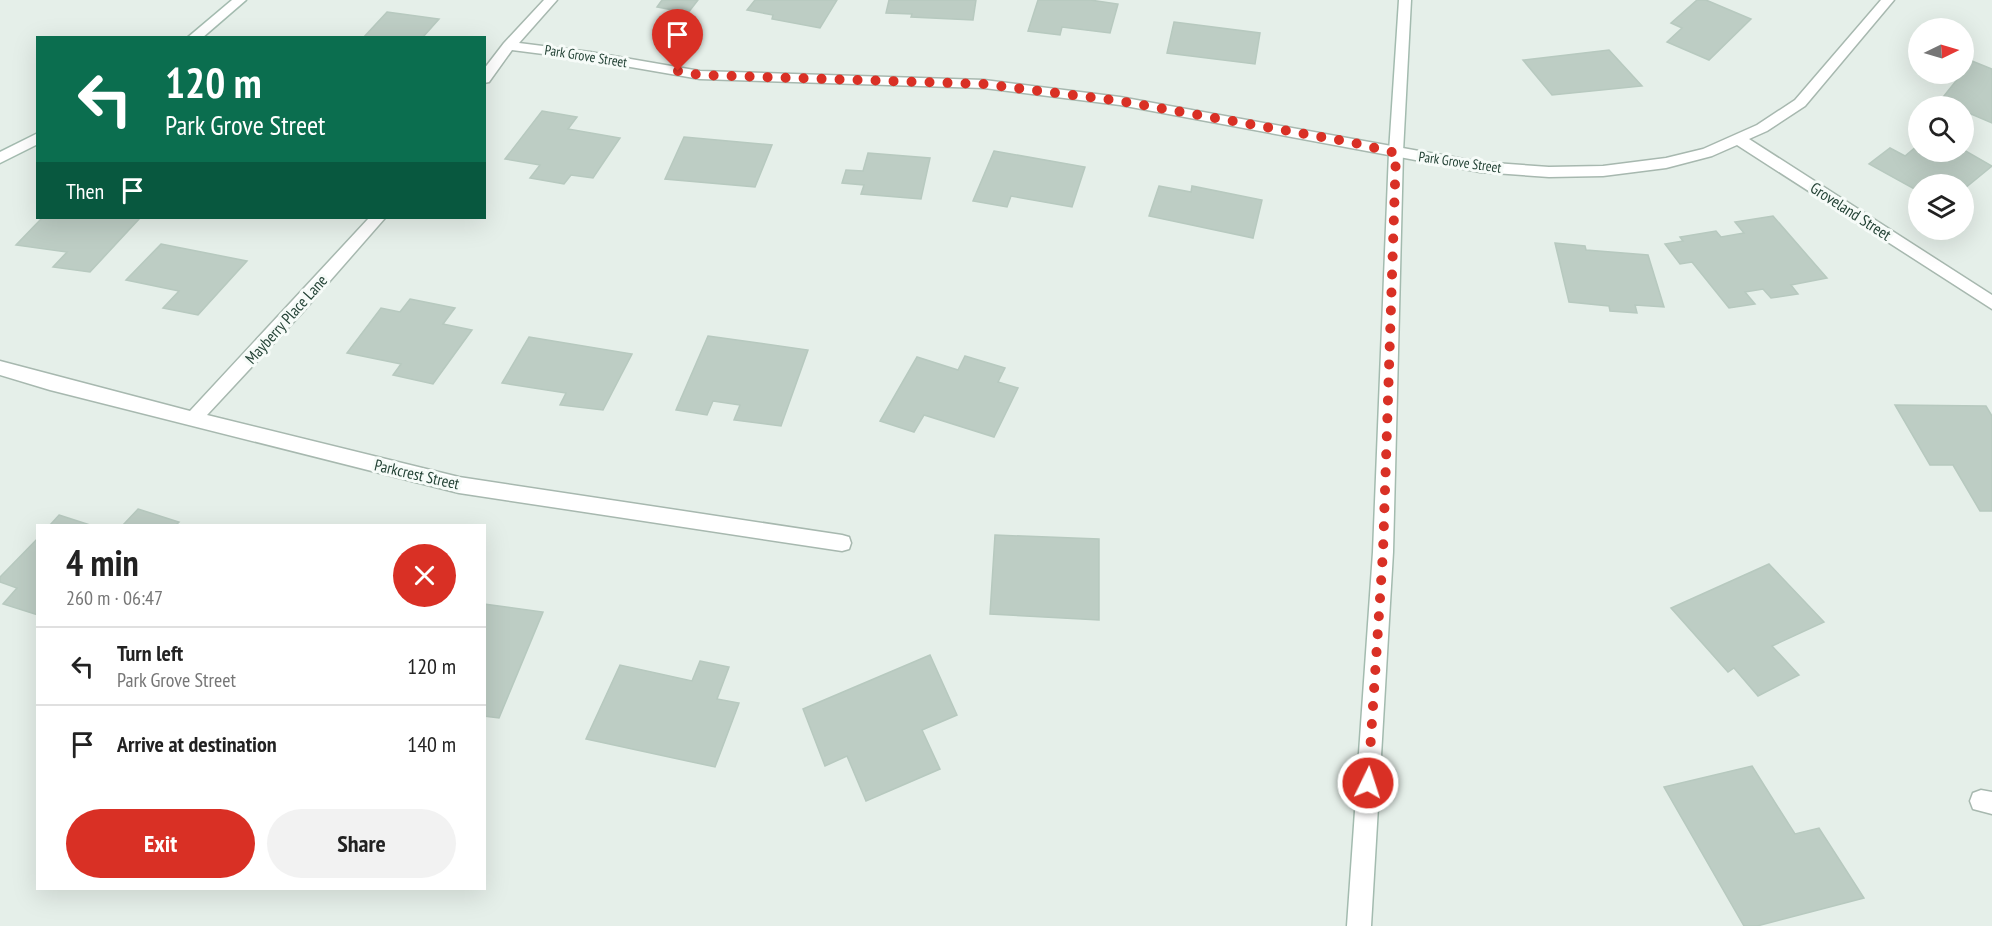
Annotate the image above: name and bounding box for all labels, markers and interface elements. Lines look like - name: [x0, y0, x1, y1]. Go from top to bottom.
- pin: [652, 9, 703, 71]
- icon: arrive: [661, 18, 694, 51]
- north arrow: [1908, 18, 1974, 84]
- map controls: [1908, 18, 1974, 240]
- street label: Park Grove Street: [543, 41, 629, 71]
- text: 120 m: [165, 55, 262, 110]
- icon: left: [66, 60, 144, 138]
- button: search: [1908, 96, 1974, 162]
- text: Park Grove Street: [165, 108, 326, 142]
- street label: Park Grove Street: [1418, 147, 1503, 177]
- icon: arrive: [116, 174, 149, 207]
- button: layers: [1908, 174, 1974, 240]
- text: Then: [66, 177, 104, 205]
- street label: Groveland Street: [1807, 177, 1896, 245]
- street label: Mayberry Place Lane: [241, 270, 331, 368]
- street label: Parkcrest Street: [373, 455, 462, 494]
- text: 4 min: [66, 539, 139, 586]
- button: close: [393, 544, 456, 607]
- text: 260 m · 06:47: [66, 585, 163, 611]
- text: Turn left: [117, 639, 183, 667]
- icon: left: [66, 650, 99, 683]
- text: 120 m: [407, 652, 456, 680]
- text: Park Grove Street: [117, 667, 236, 693]
- icon: arrive: [66, 728, 99, 761]
- text: Arrive at destination: [117, 730, 277, 758]
- text: 140 m: [407, 730, 456, 758]
- position arrow: [1336, 751, 1400, 815]
- button: Exit: [66, 809, 255, 878]
- button: Share: [267, 809, 456, 878]

